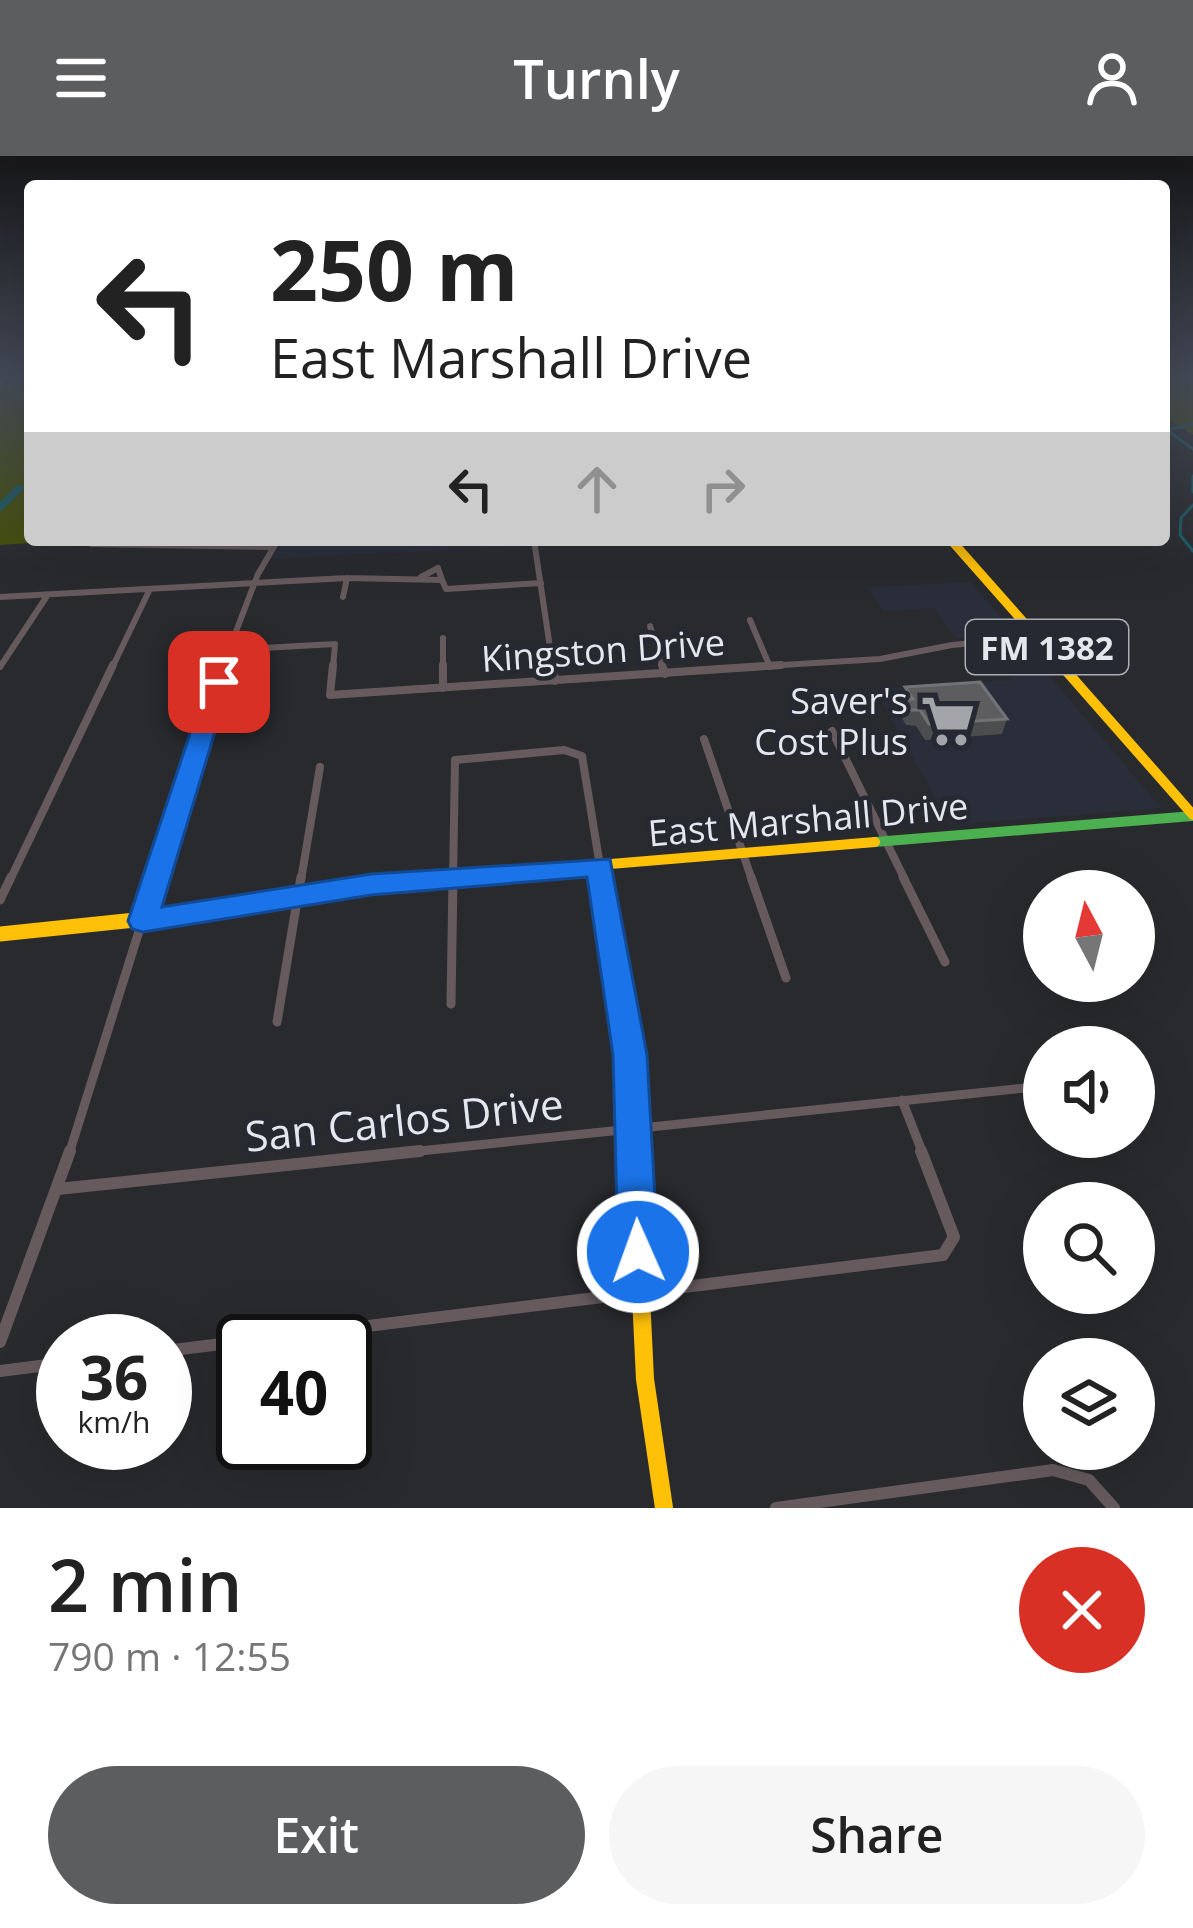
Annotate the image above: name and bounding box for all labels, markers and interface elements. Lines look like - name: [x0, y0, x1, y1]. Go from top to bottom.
- text: Turnly: [513, 41, 680, 115]
- icon: menu: [48, 45, 114, 111]
- icon: person: [1079, 45, 1145, 111]
- text: 250 m: [270, 211, 518, 326]
- icon: left: [72, 228, 228, 384]
- text: East Marshall Drive: [270, 320, 752, 394]
- icon: left: [438, 456, 504, 522]
- icon: ahead: [564, 456, 630, 522]
- icon: right: [690, 456, 756, 522]
- street label: Kingston Drive: [480, 617, 726, 683]
- road number: FM 1382: [966, 620, 1128, 674]
- pin: [168, 631, 270, 733]
- icon: arrive: [186, 649, 252, 715]
- place label: Saver's Cost Plus: [754, 676, 908, 766]
- supermarket icon: Saver's Cost Plus: [919, 692, 977, 750]
- street label: East Marshall Drive: [646, 781, 970, 857]
- north arrow: [1023, 870, 1155, 1002]
- map controls: [1023, 870, 1155, 1470]
- button: sound: [1023, 1026, 1155, 1158]
- street label: San Carlos Drive: [242, 1074, 566, 1164]
- button: search: [1023, 1182, 1155, 1314]
- position arrow: [575, 1189, 701, 1315]
- speed limit sign: 40: [216, 1314, 372, 1470]
- text: 36: [80, 1336, 148, 1418]
- button: layers: [1023, 1338, 1155, 1470]
- text: km/h: [78, 1401, 150, 1442]
- text: 2 min: [48, 1535, 242, 1633]
- button: close: [1019, 1547, 1145, 1673]
- text: 790 m · 12:55: [48, 1629, 291, 1682]
- button: Exit: [48, 1766, 585, 1904]
- button: Share: [609, 1766, 1145, 1904]

